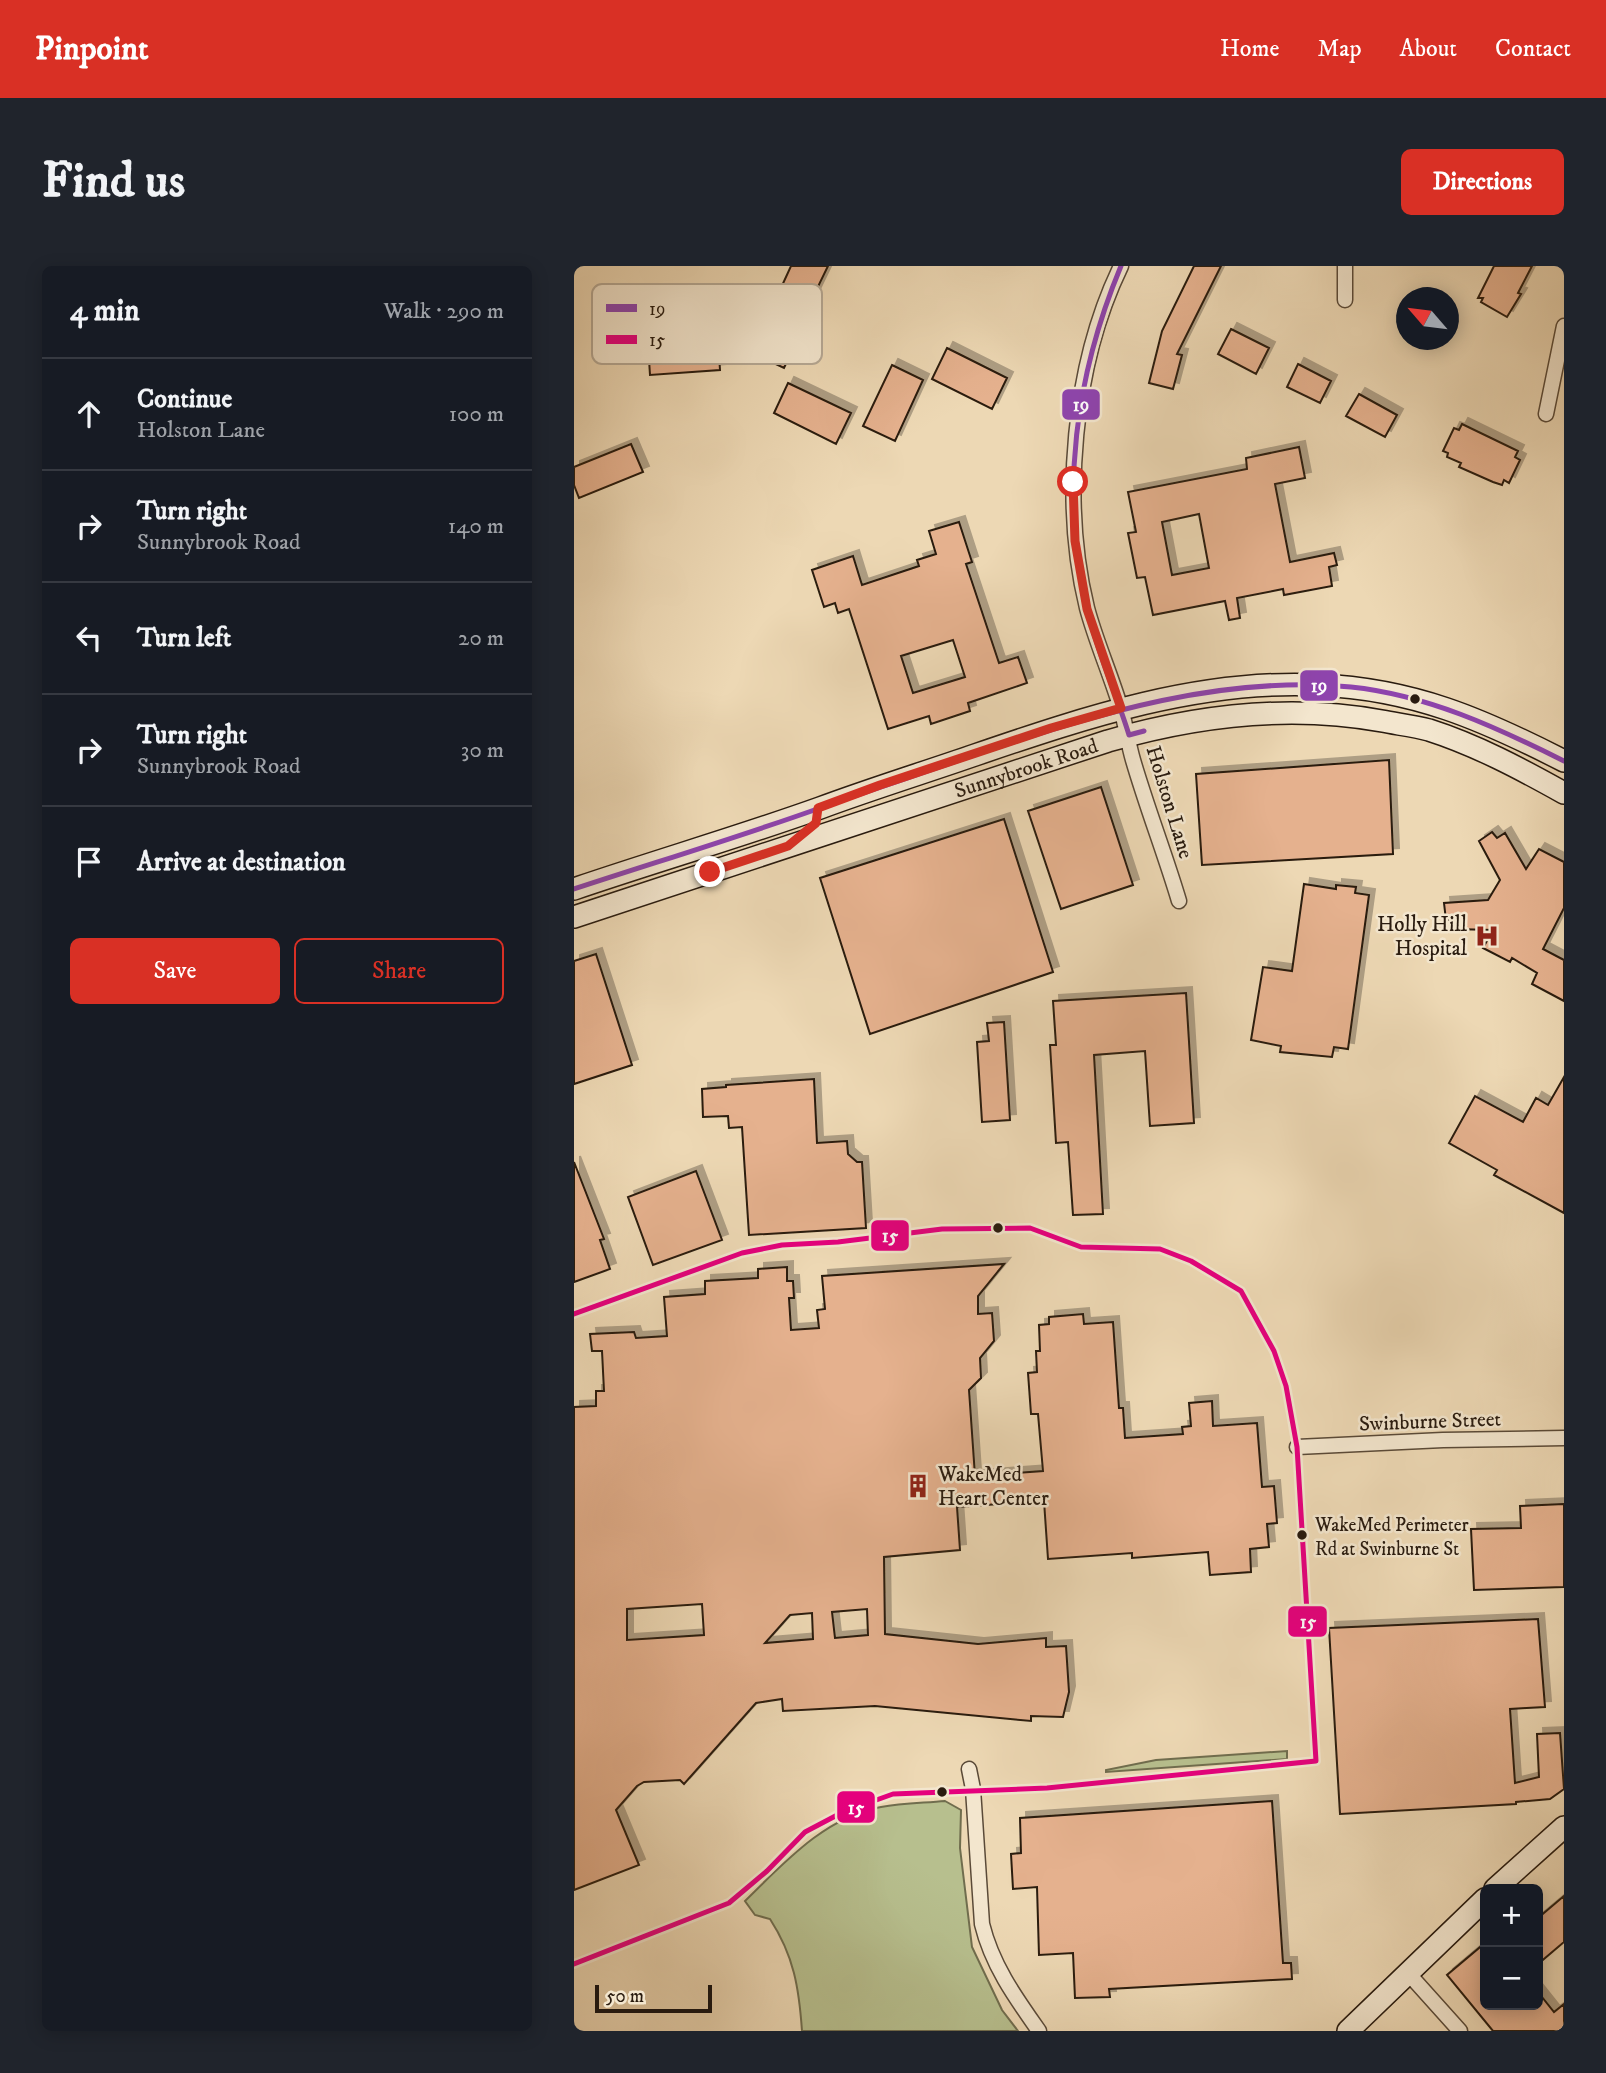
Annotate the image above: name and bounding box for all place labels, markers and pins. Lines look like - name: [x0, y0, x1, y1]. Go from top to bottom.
- unlabelled marker: [1408, 692, 1422, 706]
- place label: Holly Hill Hospital: [1377, 912, 1468, 962]
- hospital icon: Holly Hill Hospital: [1473, 922, 1501, 950]
- unlabelled marker: [991, 1221, 1005, 1235]
- place label: WakeMed Heart Center: [937, 1462, 1049, 1512]
- building icon: WakeMed Heart Center: [904, 1472, 932, 1500]
- place label: WakeMed Perimeter Rd at Swinburne St: [1314, 1514, 1469, 1561]
- marker: WakeMed Perimeter Rd at Swinburne St: [1295, 1528, 1309, 1542]
- unlabelled marker: [935, 1785, 949, 1799]

